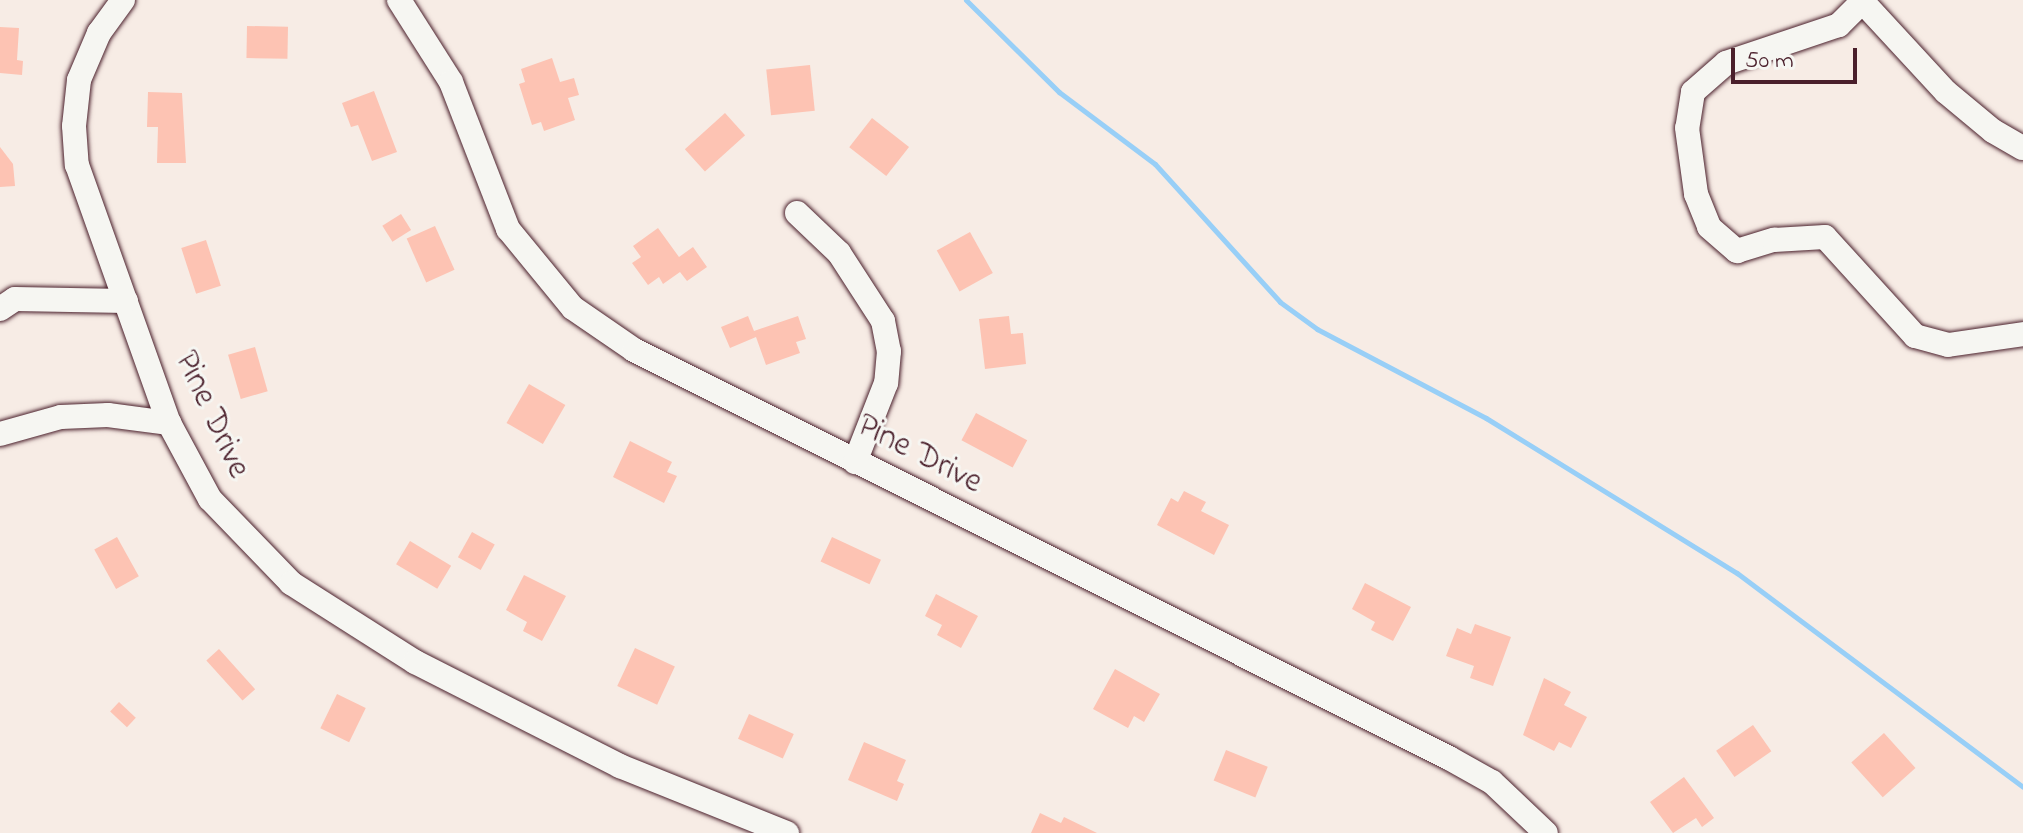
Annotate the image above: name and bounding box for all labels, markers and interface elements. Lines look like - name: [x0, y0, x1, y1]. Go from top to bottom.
- scale bar: [1735, 32, 1861, 82]
- text: 50 m: [1745, 44, 1794, 79]
- street label: Pine Drive: [164, 345, 258, 485]
- street label: Pine Drive: [849, 406, 989, 504]

